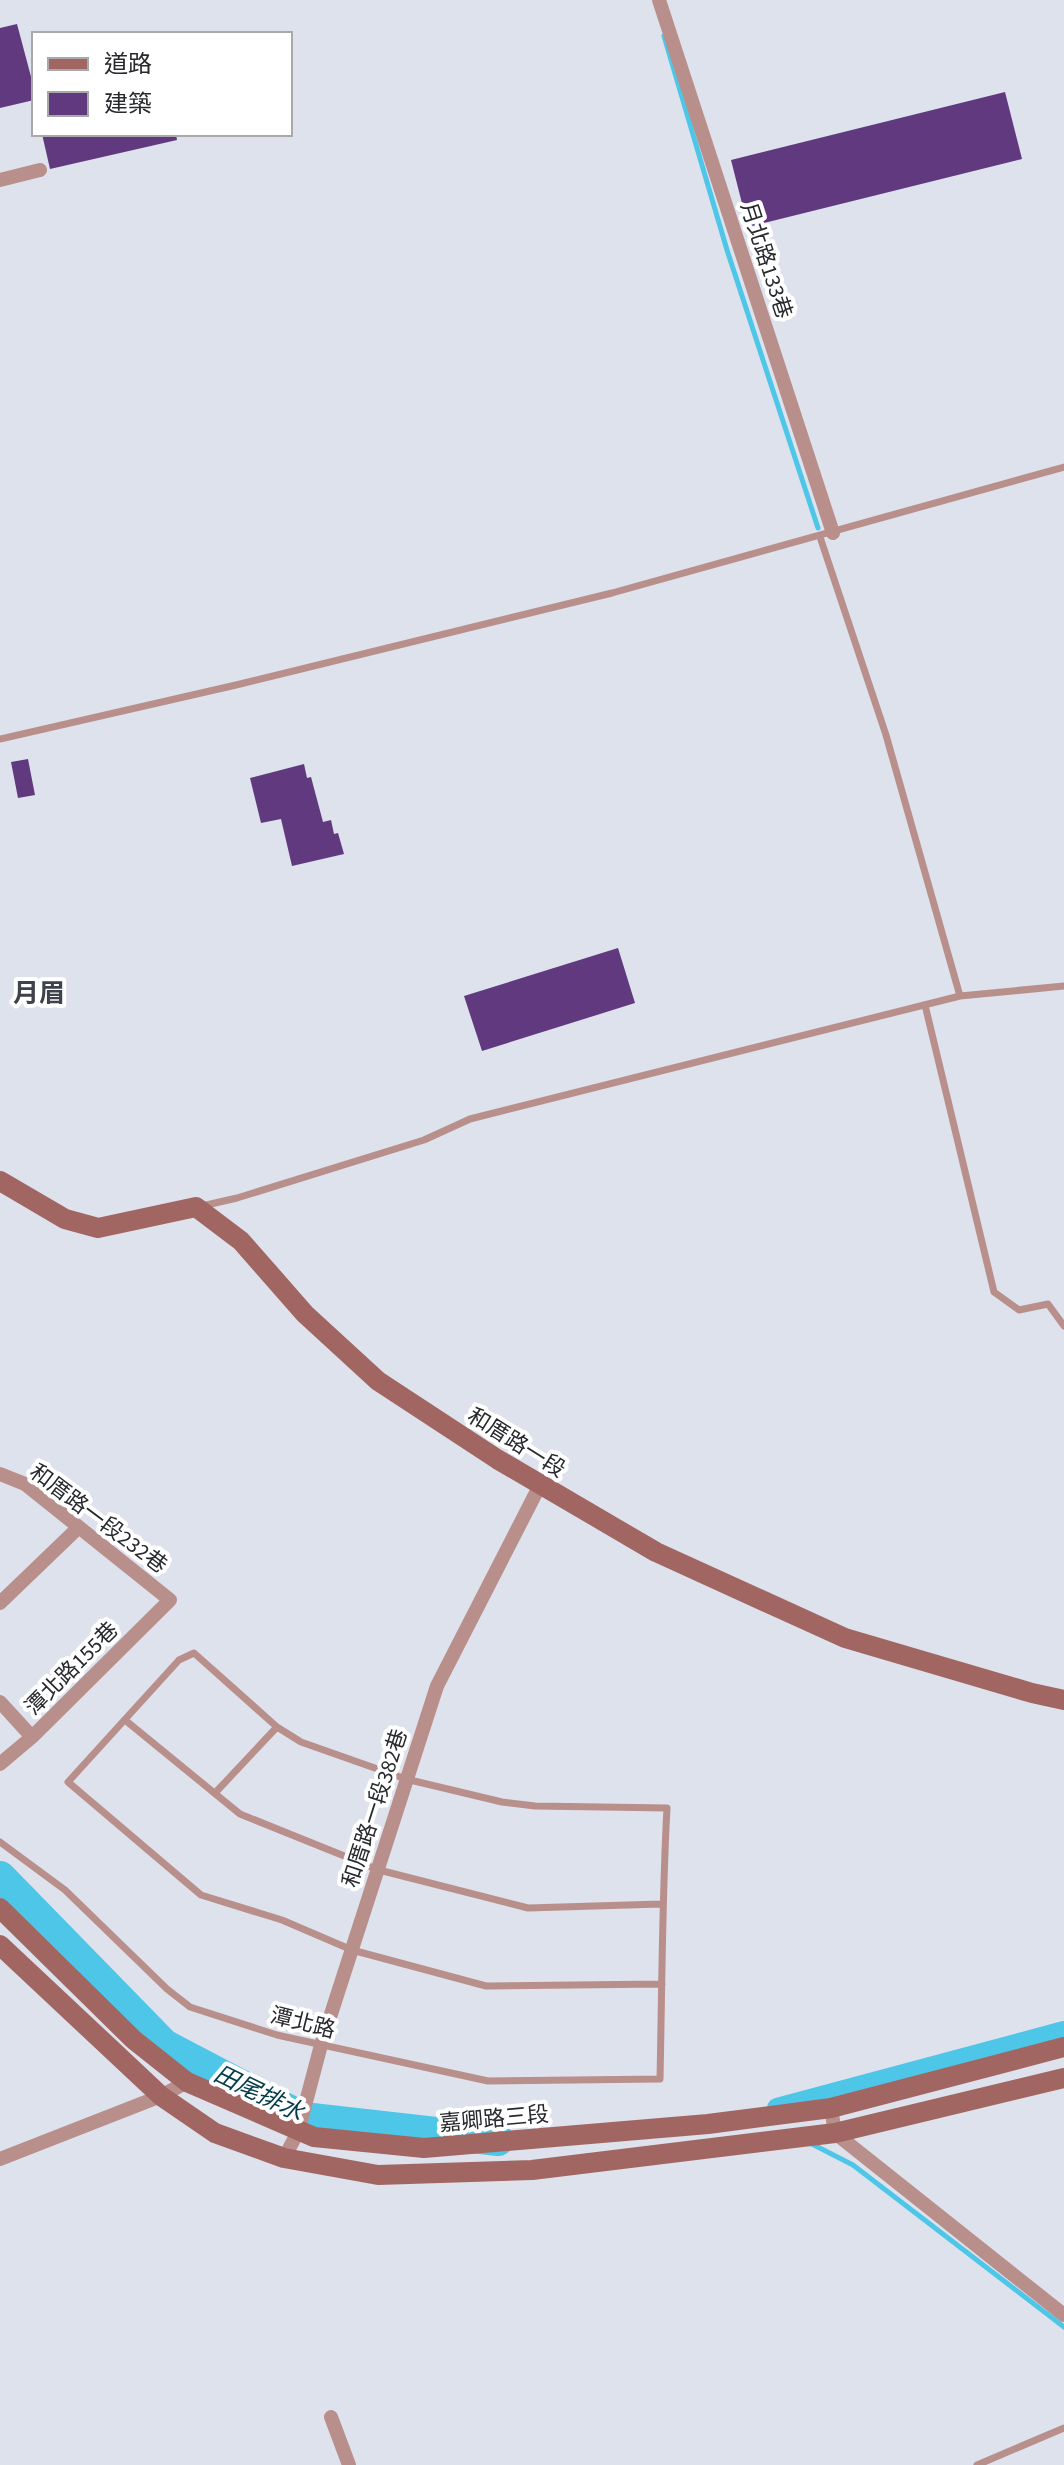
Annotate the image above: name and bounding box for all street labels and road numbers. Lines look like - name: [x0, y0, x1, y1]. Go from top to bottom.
- street label: 月北路133巷: [732, 198, 800, 323]
- street label: 和厝路一段: [461, 1400, 572, 1486]
- street label: 和厝路一段232巷: [23, 1456, 174, 1581]
- street label: 潭北路155巷: [18, 1615, 126, 1723]
- street label: 和厝路一段382巷: [334, 1725, 416, 1892]
- street label: 潭北路: [267, 1999, 339, 2046]
- street label: 嘉卿路三段: [438, 2098, 550, 2140]

